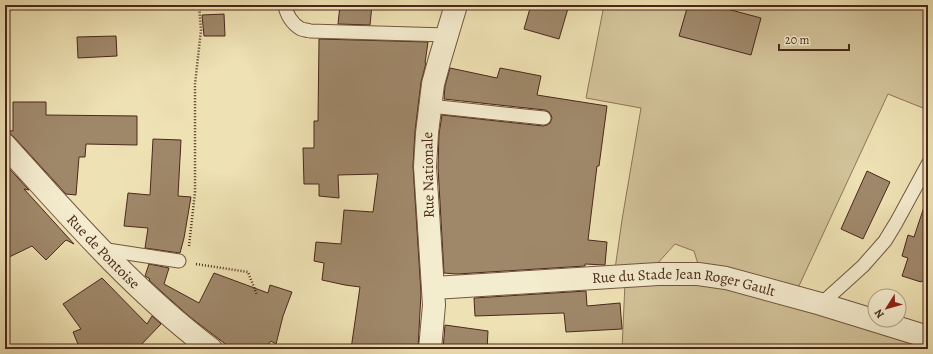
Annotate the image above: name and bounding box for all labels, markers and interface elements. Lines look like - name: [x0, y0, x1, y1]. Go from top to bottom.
- scale bar: [779, 26, 849, 52]
- text: 20 m: [785, 32, 809, 48]
- street label: Rue Nationale: [417, 131, 439, 218]
- street label: Rue de Pontoise: [62, 210, 145, 293]
- street label: Rue du Stade Jean Roger Gault: [591, 264, 778, 301]
- north arrow: [867, 288, 907, 328]
- text: N: [871, 306, 888, 321]

